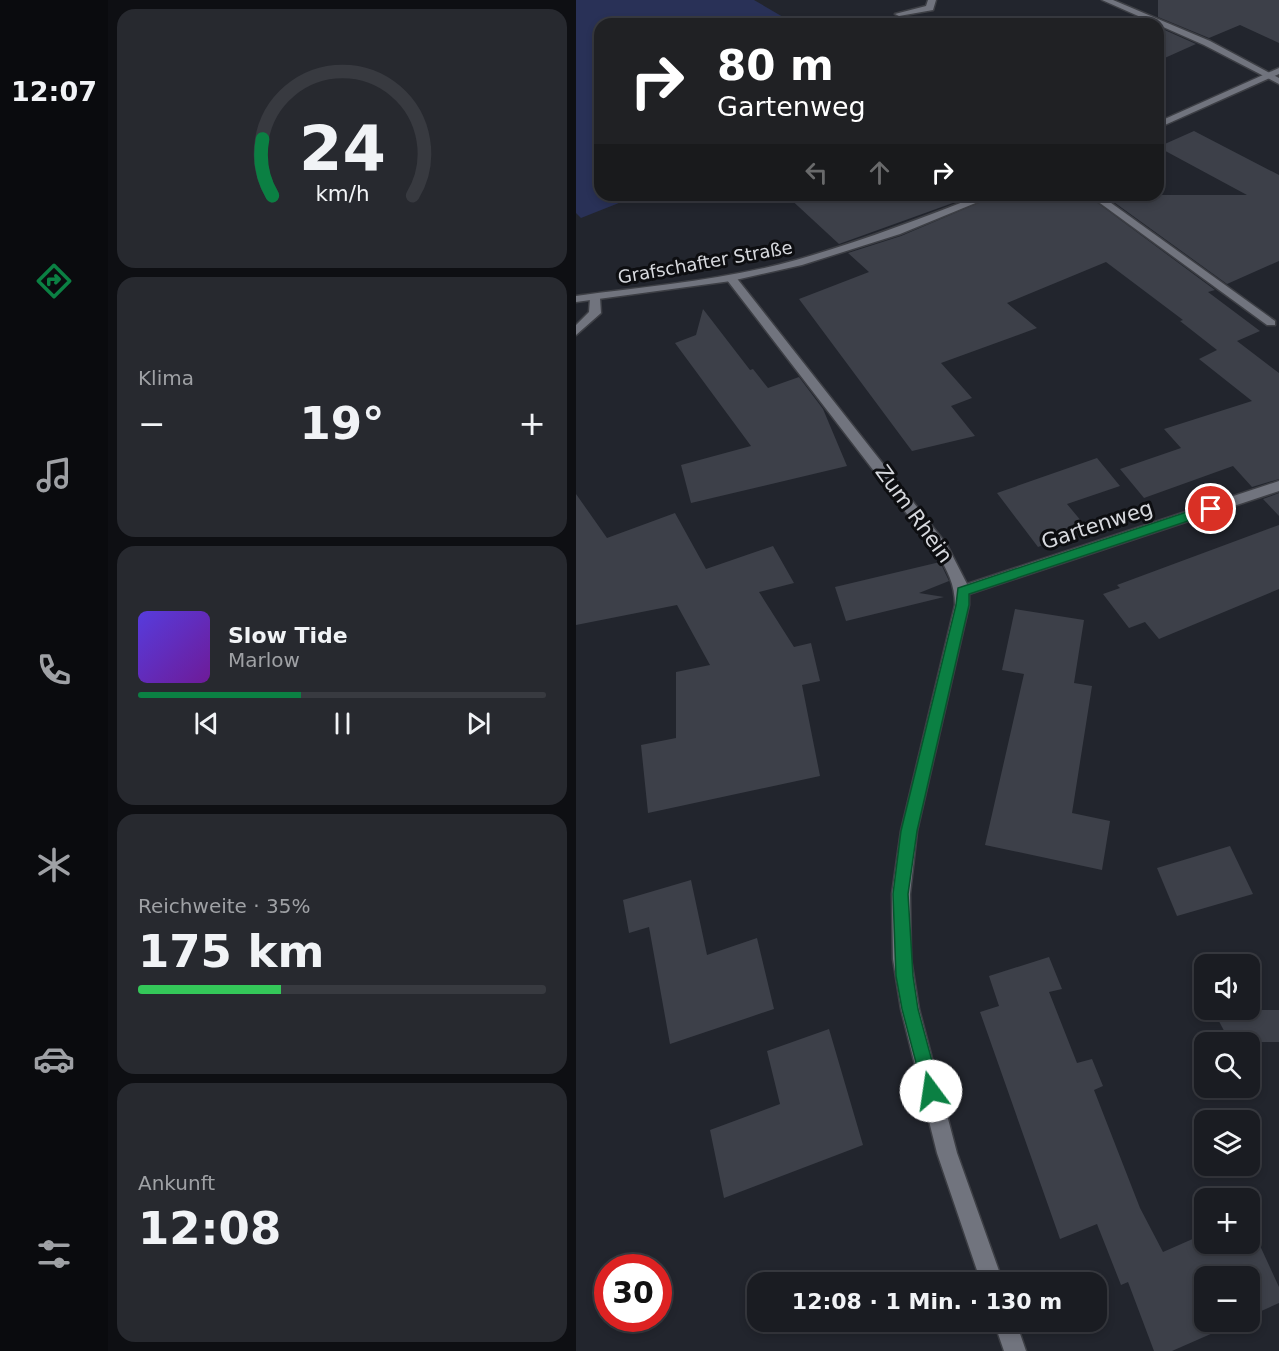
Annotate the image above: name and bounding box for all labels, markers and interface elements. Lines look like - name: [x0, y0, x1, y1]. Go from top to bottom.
- text: 80 m: [717, 41, 834, 90]
- icon: right: [618, 42, 696, 120]
- text: 12:07: [11, 76, 97, 107]
- text: Gartenweg: [717, 91, 866, 122]
- text: 24: [299, 112, 385, 185]
- icon: left: [800, 156, 833, 189]
- icon: ahead: [863, 156, 896, 189]
- icon: right: [926, 156, 959, 189]
- text: km/h: [315, 181, 369, 206]
- street label: Grafschafter Straße: [616, 236, 794, 288]
- icon: directions: [33, 260, 75, 302]
- text: Klima: [138, 366, 194, 390]
- text: 19°: [299, 397, 385, 450]
- text: −: [138, 404, 166, 443]
- text: +: [518, 404, 546, 443]
- icon: music: [33, 454, 75, 496]
- street label: Zum Rhein: [871, 461, 957, 567]
- pin: [1185, 483, 1236, 534]
- icon: arrive: [1194, 492, 1227, 525]
- street label: Gartenweg: [1038, 496, 1156, 554]
- text: Slow Tide: [228, 623, 348, 648]
- text: Marlow: [228, 648, 300, 672]
- icon: phone: [33, 649, 75, 691]
- icon: previous: [190, 707, 223, 740]
- icon: pause: [326, 707, 359, 740]
- icon: next: [462, 707, 495, 740]
- icon: climate: [33, 844, 75, 886]
- text: Reichweite · 35%: [138, 894, 310, 918]
- text: 175 km: [138, 925, 324, 978]
- map controls: [1194, 954, 1260, 1332]
- button: sound: [1194, 954, 1260, 1020]
- button: search: [1194, 1032, 1260, 1098]
- icon: car: [33, 1038, 75, 1080]
- position arrow: [899, 1059, 963, 1123]
- button: layers: [1194, 1110, 1260, 1176]
- text: Ankunft: [138, 1171, 215, 1195]
- button: +: [1194, 1188, 1260, 1254]
- text: 12:08: [138, 1202, 281, 1255]
- icon: filters: [33, 1233, 75, 1275]
- speed limit sign: 30: [594, 1254, 672, 1332]
- button: −: [1194, 1266, 1260, 1332]
- text: 12:08 · 1 Min. · 130 m: [792, 1289, 1062, 1314]

